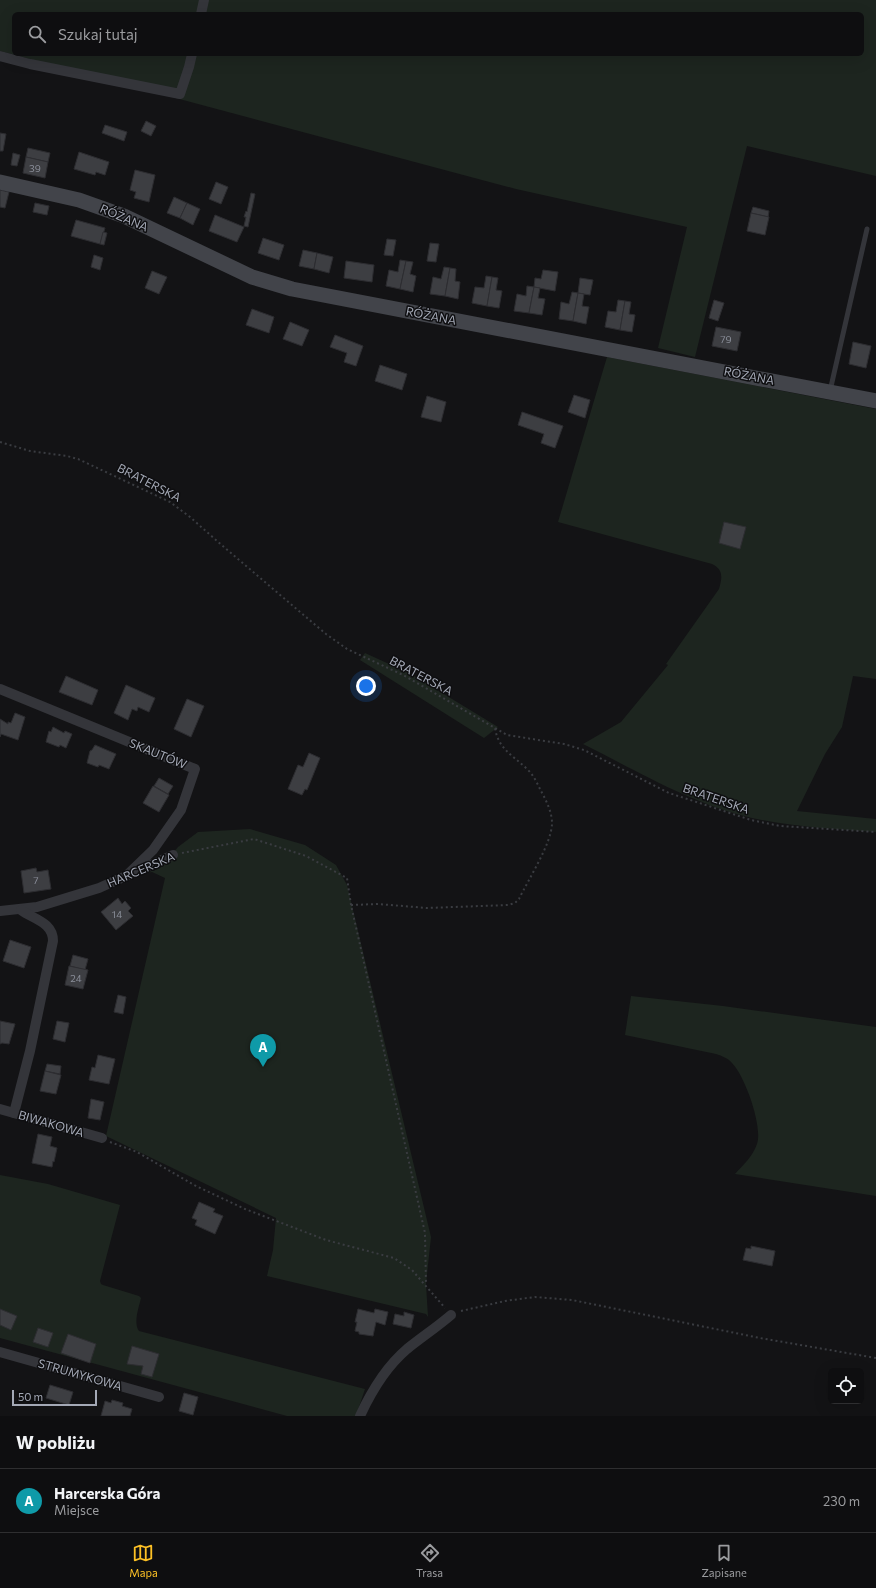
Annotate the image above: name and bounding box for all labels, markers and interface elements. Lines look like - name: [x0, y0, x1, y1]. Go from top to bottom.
- search box: [12, 12, 864, 56]
- icon: search: [26, 23, 48, 45]
- text: Szukaj tutaj: [58, 25, 138, 43]
- house number: 39: [29, 162, 41, 174]
- street label: RÓŻANA: [98, 201, 151, 234]
- street label: RÓŻANA: [405, 303, 458, 327]
- house number: 79: [720, 333, 732, 345]
- street label: RÓŻANA: [723, 363, 776, 387]
- street label: BRATERSKA: [115, 460, 183, 504]
- street label: BRATERSKA: [388, 653, 455, 698]
- your location: [356, 676, 376, 696]
- street label: SKAUTÓW: [128, 735, 189, 771]
- street label: BRATERSKA: [681, 780, 751, 816]
- street label: HARCERSKA: [105, 849, 176, 890]
- house number: 7: [33, 874, 39, 886]
- house number: 14: [112, 908, 122, 920]
- house number: 24: [70, 972, 82, 984]
- pin: A: [250, 1034, 276, 1067]
- street label: BIWAKOWA: [17, 1107, 86, 1139]
- street label: STRUMYKOWA: [37, 1355, 124, 1393]
- map controls: [828, 1368, 864, 1404]
- button: locate: [828, 1368, 864, 1404]
- scale bar: [12, 1388, 97, 1407]
- text: 50 m: [18, 1390, 43, 1403]
- text: W pobliżu: [16, 1432, 95, 1453]
- text: Harcerska Góra: [54, 1484, 161, 1502]
- text: A: [24, 1493, 34, 1509]
- text: 230 m: [823, 1493, 860, 1509]
- text: Miejsce: [54, 1502, 99, 1518]
- tab: Mapa: [129, 1542, 158, 1579]
- tab: Trasa: [416, 1542, 443, 1579]
- tab: Zapisane: [701, 1542, 747, 1579]

